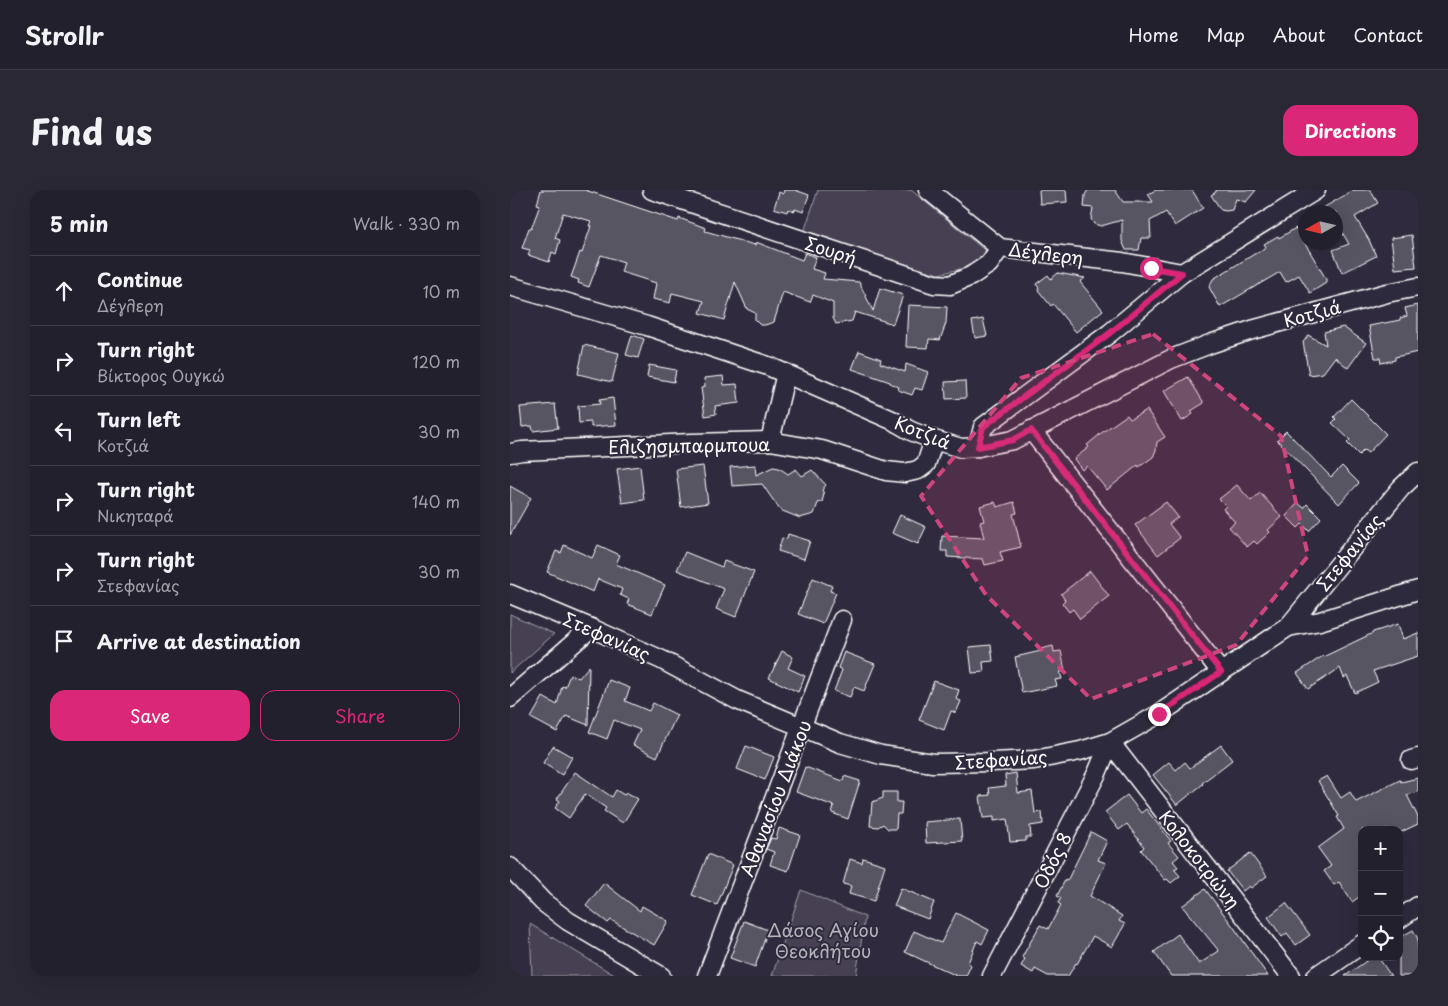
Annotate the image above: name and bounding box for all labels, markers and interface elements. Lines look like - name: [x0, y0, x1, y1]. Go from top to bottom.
- text: Strollr: [25, 17, 104, 53]
- text: Home: [1128, 21, 1178, 48]
- text: Map: [1206, 21, 1245, 48]
- text: About: [1273, 21, 1325, 48]
- text: Contact: [1353, 21, 1423, 48]
- text: Find us: [30, 104, 152, 157]
- button: Directions: [1283, 105, 1418, 156]
- north arrow: [1298, 205, 1343, 250]
- text: 5 min: [50, 207, 108, 239]
- text: Walk · 330 m: [353, 211, 460, 235]
- street label: Σουρή: [802, 229, 860, 271]
- street label: Δέγλερη: [1007, 235, 1085, 271]
- route start: [1140, 257, 1163, 280]
- text: Continue: [97, 265, 183, 293]
- icon: ahead: [50, 277, 78, 305]
- text: 10 m: [423, 279, 460, 303]
- street label: Κοτζιά: [1280, 292, 1344, 334]
- text: Δέγλερη: [97, 293, 164, 317]
- text: Turn right: [97, 335, 195, 363]
- icon: right: [50, 347, 78, 375]
- text: 120 m: [413, 349, 460, 373]
- text: Βίκτορος Ουγκώ: [97, 363, 225, 387]
- text: Turn left: [97, 405, 181, 433]
- street label: Κοτζιά: [891, 409, 955, 456]
- icon: left: [50, 417, 78, 445]
- text: 30 m: [418, 419, 460, 443]
- street label: Ελιζησμπαρμπουα: [608, 430, 770, 460]
- text: Κοτζιά: [97, 433, 149, 457]
- text: Turn right: [97, 475, 195, 503]
- icon: right: [50, 487, 78, 515]
- text: 140 m: [412, 489, 460, 513]
- text: Νικηταρά: [97, 503, 174, 527]
- street label: Στεφανίας: [1309, 507, 1389, 597]
- text: Turn right: [97, 545, 195, 573]
- icon: right: [50, 557, 78, 585]
- text: 30 m: [418, 559, 460, 583]
- text: Στεφανίας: [97, 573, 179, 597]
- street label: Στεφανίας: [559, 605, 655, 667]
- icon: arrive: [50, 627, 78, 655]
- text: Arrive at destination: [97, 627, 301, 655]
- button: Save: [50, 690, 250, 741]
- button: Share: [260, 690, 460, 741]
- route end: [1148, 703, 1171, 726]
- street label: Αθανασίου Διάκου: [733, 716, 817, 880]
- street label: Στεφανίας: [954, 742, 1048, 776]
- street label: Κολοκοτρώνη: [1153, 804, 1247, 914]
- map controls: [1358, 826, 1403, 961]
- button: +: [1358, 826, 1403, 871]
- street label: Οδός 8: [1026, 827, 1078, 893]
- button: −: [1358, 871, 1403, 916]
- park label: Δάσος Αγίου Θεοκλήτου: [767, 916, 879, 964]
- button: locate: [1358, 916, 1403, 961]

